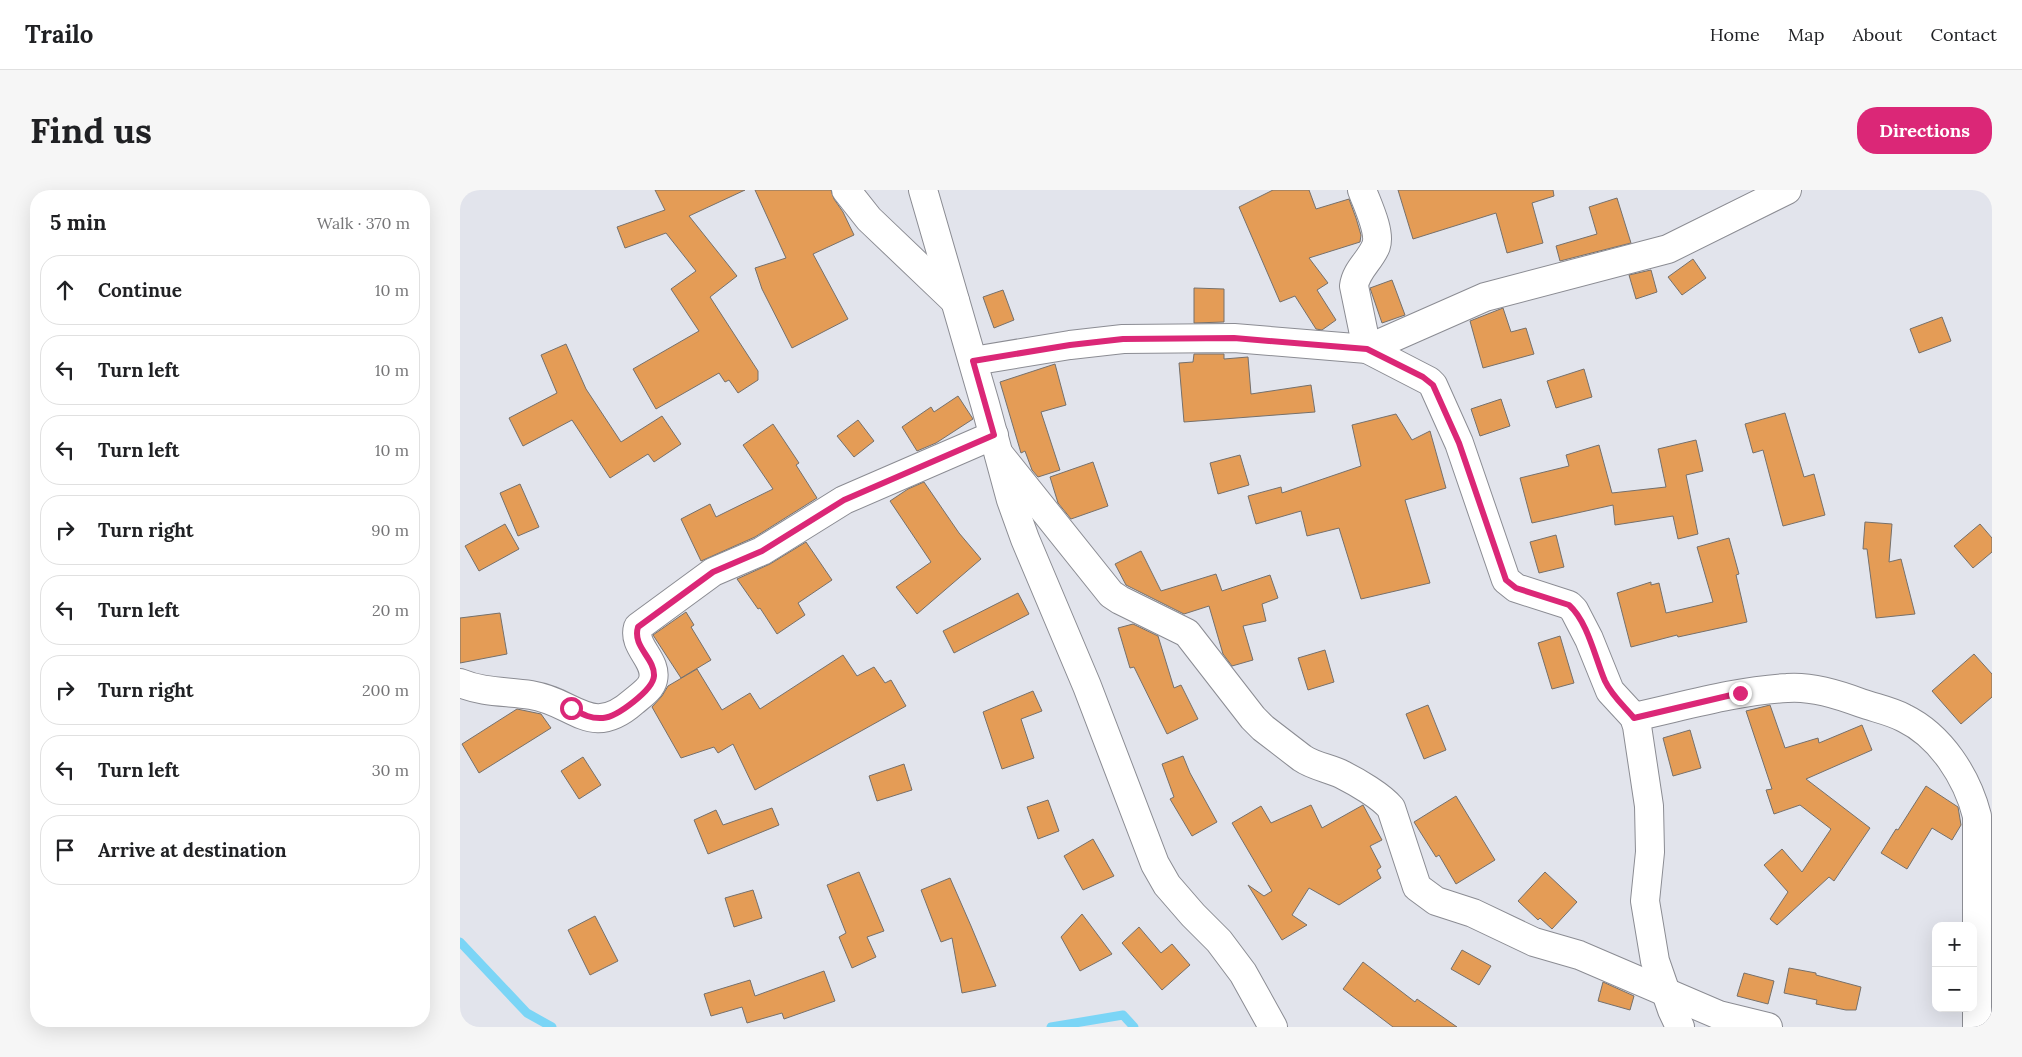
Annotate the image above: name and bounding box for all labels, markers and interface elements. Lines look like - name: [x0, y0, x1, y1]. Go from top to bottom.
- text: Trailo: [25, 19, 93, 50]
- text: Home: [1710, 23, 1760, 46]
- text: Map: [1788, 23, 1824, 46]
- text: About: [1852, 23, 1902, 46]
- text: Contact: [1930, 23, 1997, 46]
- button: Directions: [1857, 107, 1992, 154]
- text: Find us: [30, 108, 152, 153]
- text: 5 min: [50, 209, 106, 236]
- text: Walk · 370 m: [317, 213, 410, 233]
- icon: ahead: [51, 276, 79, 304]
- text: Continue: [98, 278, 182, 302]
- text: 10 m: [375, 280, 409, 300]
- icon: left: [51, 356, 79, 384]
- text: Turn left: [98, 358, 179, 382]
- text: 10 m: [375, 360, 409, 380]
- icon: left: [51, 436, 79, 464]
- text: Turn left: [98, 438, 179, 462]
- text: 10 m: [375, 440, 409, 460]
- icon: right: [51, 516, 79, 544]
- text: Turn right: [98, 518, 194, 542]
- text: 90 m: [371, 520, 409, 540]
- icon: left: [51, 596, 79, 624]
- text: Turn left: [98, 598, 179, 622]
- text: 20 m: [372, 600, 409, 620]
- icon: right: [51, 676, 79, 704]
- text: Turn right: [98, 678, 194, 702]
- text: 200 m: [362, 680, 409, 700]
- route end: [1729, 682, 1752, 705]
- route start: [560, 697, 583, 720]
- icon: left: [51, 756, 79, 784]
- text: Turn left: [98, 758, 179, 782]
- text: 30 m: [372, 760, 409, 780]
- icon: arrive: [51, 836, 79, 864]
- text: Arrive at destination: [98, 838, 287, 862]
- map controls: [1932, 922, 1977, 1012]
- button: +: [1932, 922, 1977, 967]
- button: −: [1932, 967, 1977, 1012]

